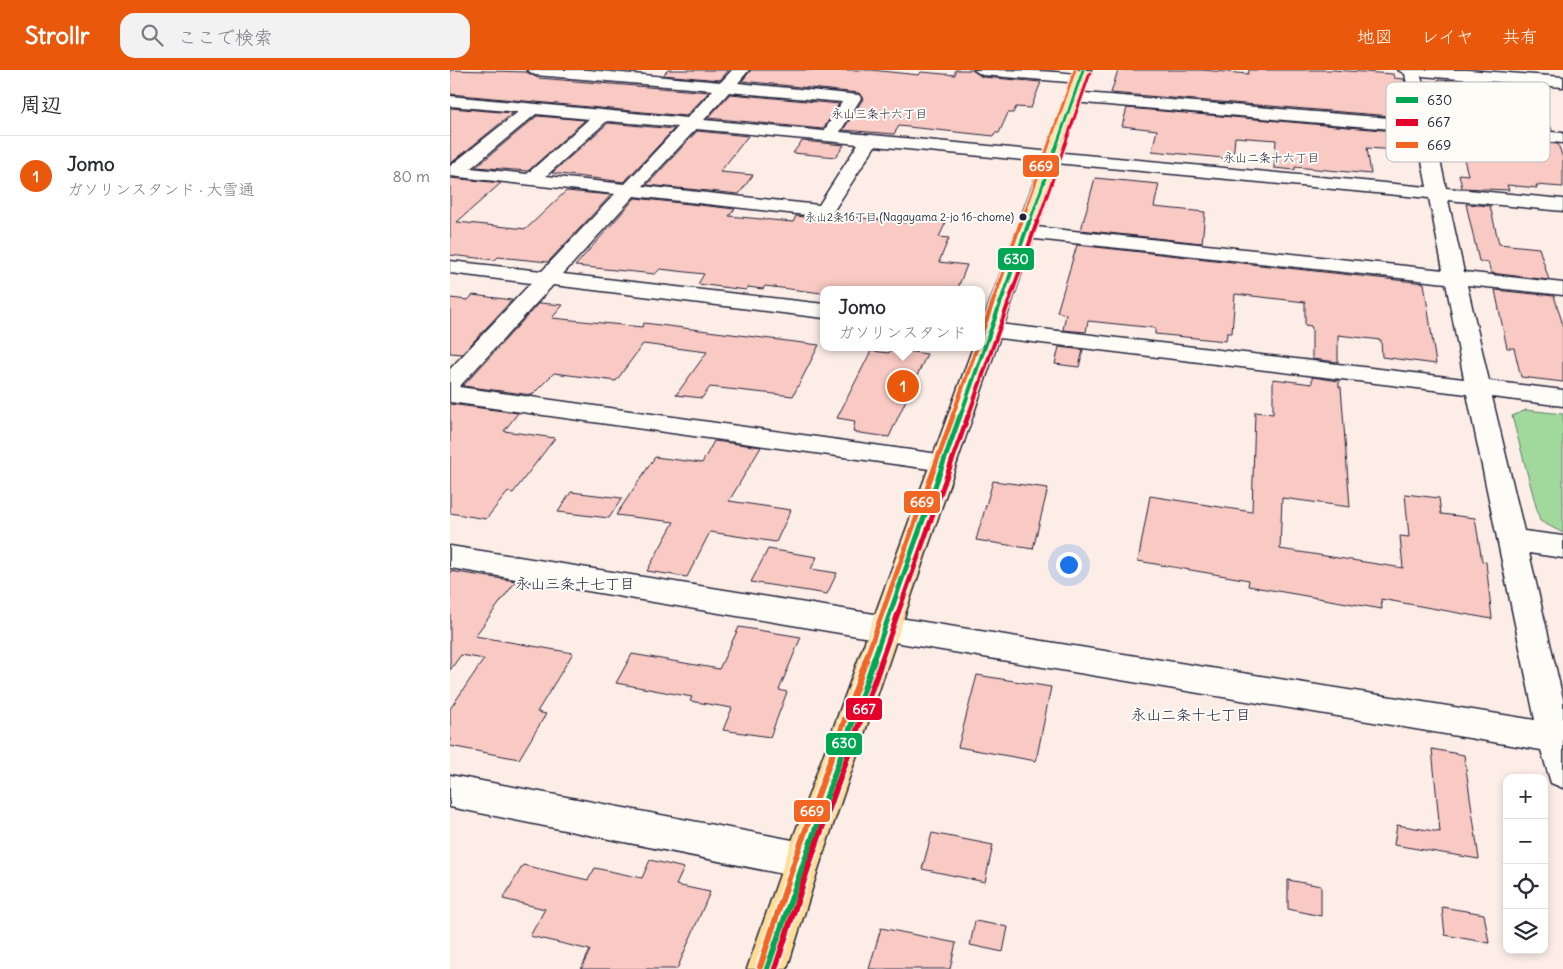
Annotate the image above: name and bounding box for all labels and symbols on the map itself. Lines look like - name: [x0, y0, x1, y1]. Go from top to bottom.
- legend: [1386, 82, 1550, 162]
- text: 630: [1427, 91, 1452, 109]
- district label: 永山三条十六丁目: [831, 106, 927, 121]
- text: 667: [1427, 113, 1450, 131]
- text: 669: [1427, 136, 1451, 154]
- district label: 永山二条十六丁目: [1223, 150, 1319, 165]
- line badge: 669: [1022, 154, 1060, 178]
- text: 669: [1029, 157, 1053, 175]
- place label: 永山2条16丁目 (Nagayama 2-jo 16-chome): [805, 210, 1014, 224]
- marker: 永山2条16丁目 (Nagayama 2-jo 16-chome): [1018, 212, 1028, 222]
- line badge: 630: [997, 247, 1035, 271]
- text: 630: [1003, 250, 1029, 268]
- pin: 1: [887, 367, 919, 405]
- line badge: 669: [903, 490, 941, 514]
- text: 669: [910, 493, 934, 511]
- your location: [1056, 552, 1082, 578]
- district label: 永山三条十七丁目: [515, 574, 635, 593]
- line badge: 667: [845, 697, 883, 721]
- text: 667: [852, 700, 876, 718]
- district label: 永山二条十七丁目: [1131, 705, 1251, 724]
- line badge: 630: [825, 732, 863, 756]
- text: 630: [831, 734, 857, 752]
- line badge: 669: [793, 799, 831, 823]
- text: 669: [800, 802, 824, 820]

